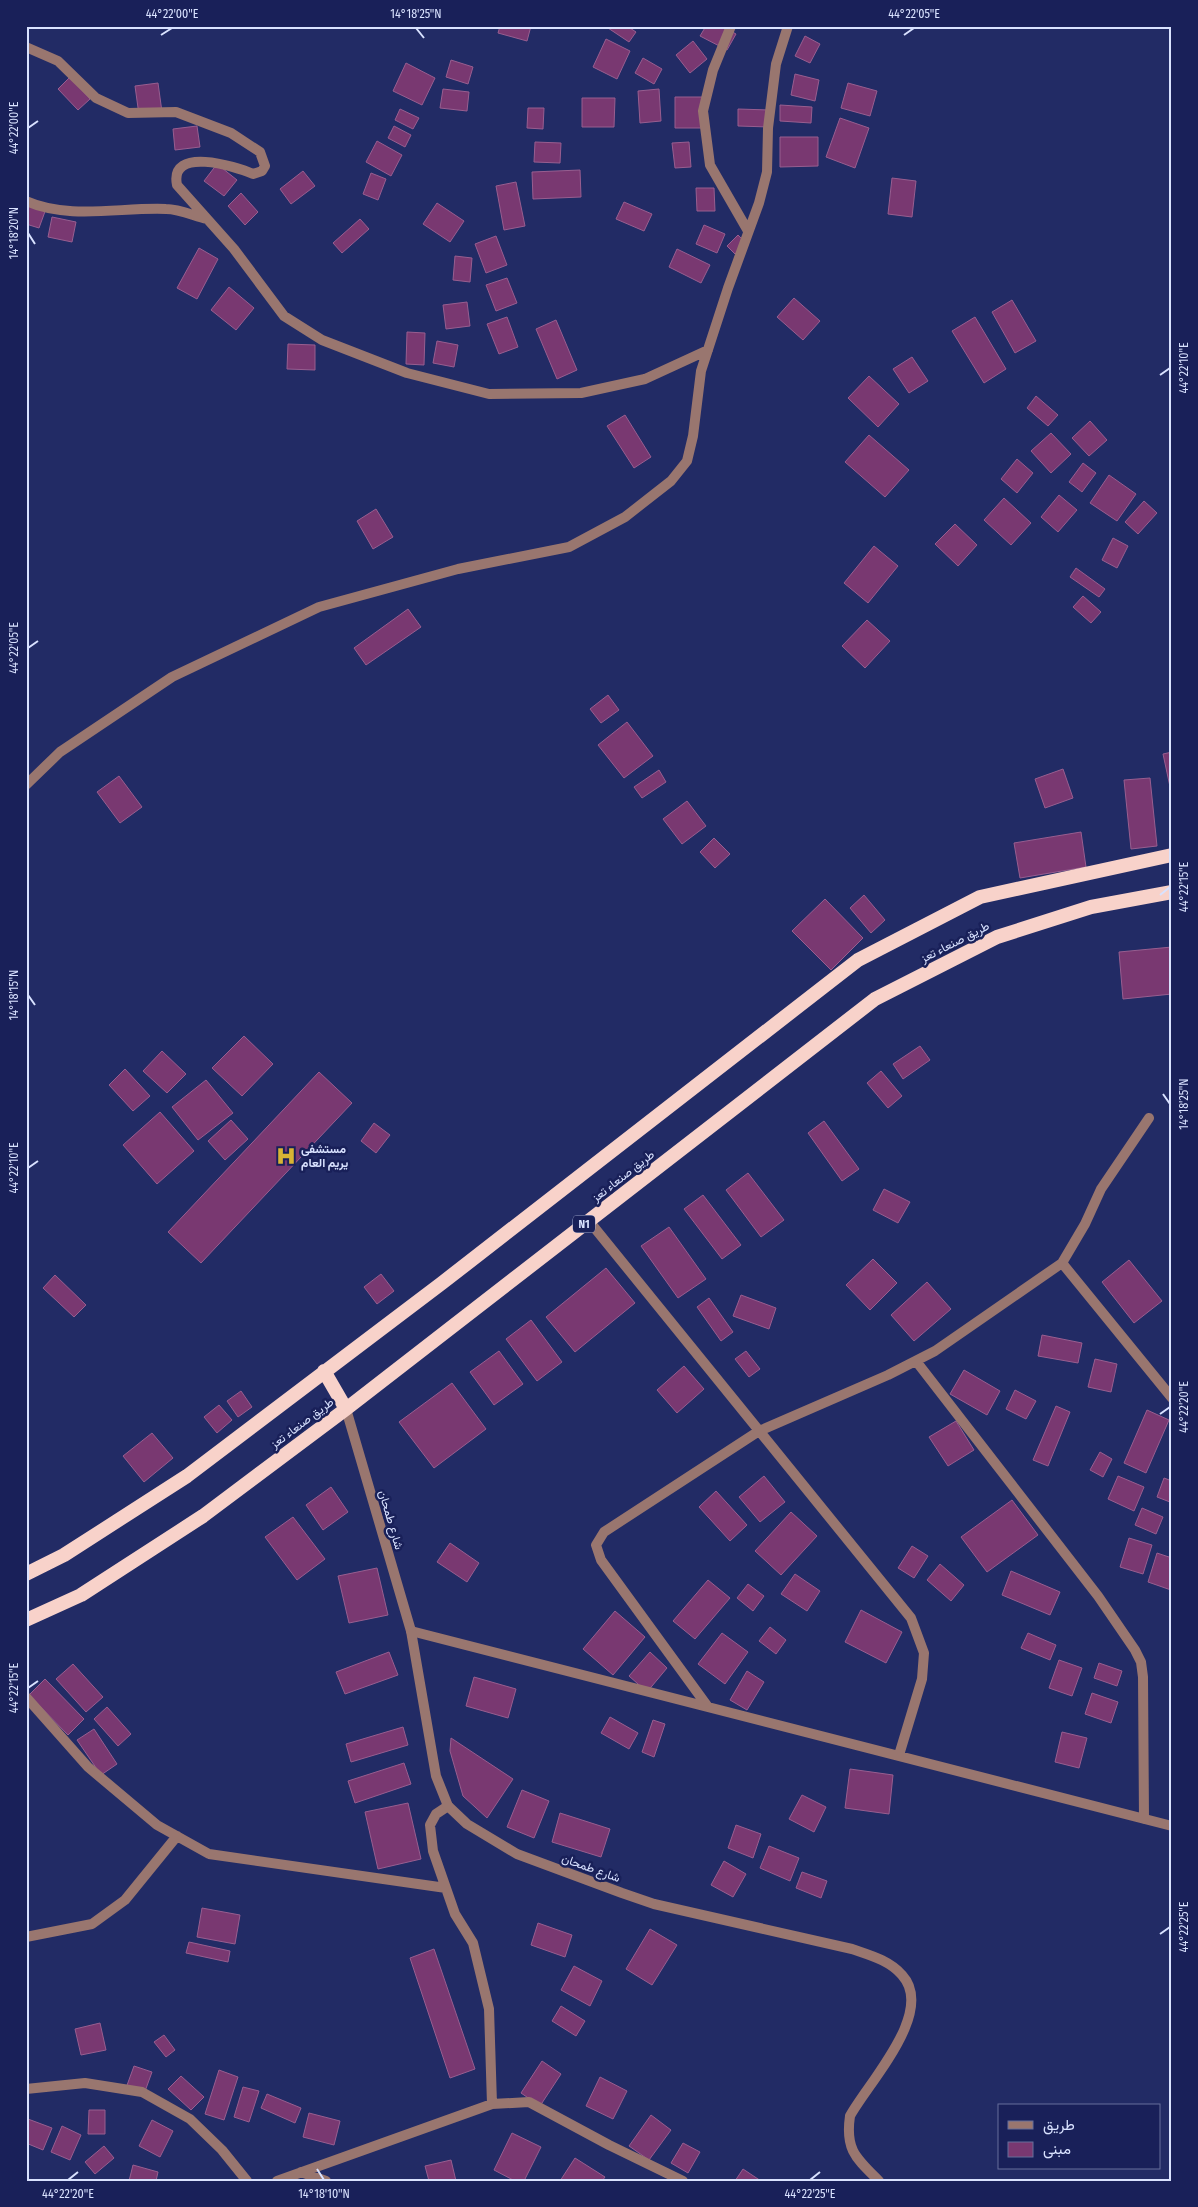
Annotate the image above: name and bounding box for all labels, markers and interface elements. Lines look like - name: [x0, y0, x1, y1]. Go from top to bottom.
- text: 44°22'00"E: [146, 7, 199, 21]
- text: 14°18'25"N: [390, 7, 442, 21]
- text: 44°22'05"E: [888, 7, 940, 21]
- text: 44°22'00"E: [7, 101, 21, 154]
- text: 14°18'20"N: [7, 207, 21, 259]
- text: 44°22'10"E: [1177, 342, 1191, 394]
- text: 44°22'05"E: [7, 622, 21, 674]
- text: 44°22'15"E: [1177, 862, 1191, 912]
- street label: طريق صنعاء تعز: [917, 919, 992, 967]
- text: 14°18'15"N: [7, 970, 21, 1020]
- text: 14°18'25"N: [1177, 1078, 1191, 1130]
- text: 44°22'10"E: [7, 1142, 21, 1194]
- place label: مستشفى يريم العام: [301, 1142, 348, 1171]
- hospital icon: مستشفى يريم العام: [275, 1145, 297, 1167]
- street label: طريق صنعاء تعز: [588, 1147, 658, 1206]
- road number: N1: [573, 1216, 595, 1232]
- text: 44°22'20"E: [1177, 1381, 1191, 1433]
- street label: طريق صنعاء تعز: [267, 1395, 337, 1453]
- street label: شارع طمحان: [374, 1489, 406, 1552]
- text: 44°22'15"E: [7, 1663, 21, 1713]
- street label: شارع طمحان: [559, 1851, 622, 1887]
- text: 44°22'25"E: [1177, 1901, 1191, 1952]
- legend: [998, 2104, 1160, 2170]
- text: طريق: [1043, 2116, 1075, 2135]
- text: مبنى: [1043, 2140, 1071, 2159]
- text: 44°22'20"E: [42, 2187, 94, 2201]
- text: 14°18'10"N: [298, 2187, 350, 2201]
- text: 44°22'25"E: [785, 2187, 836, 2201]

